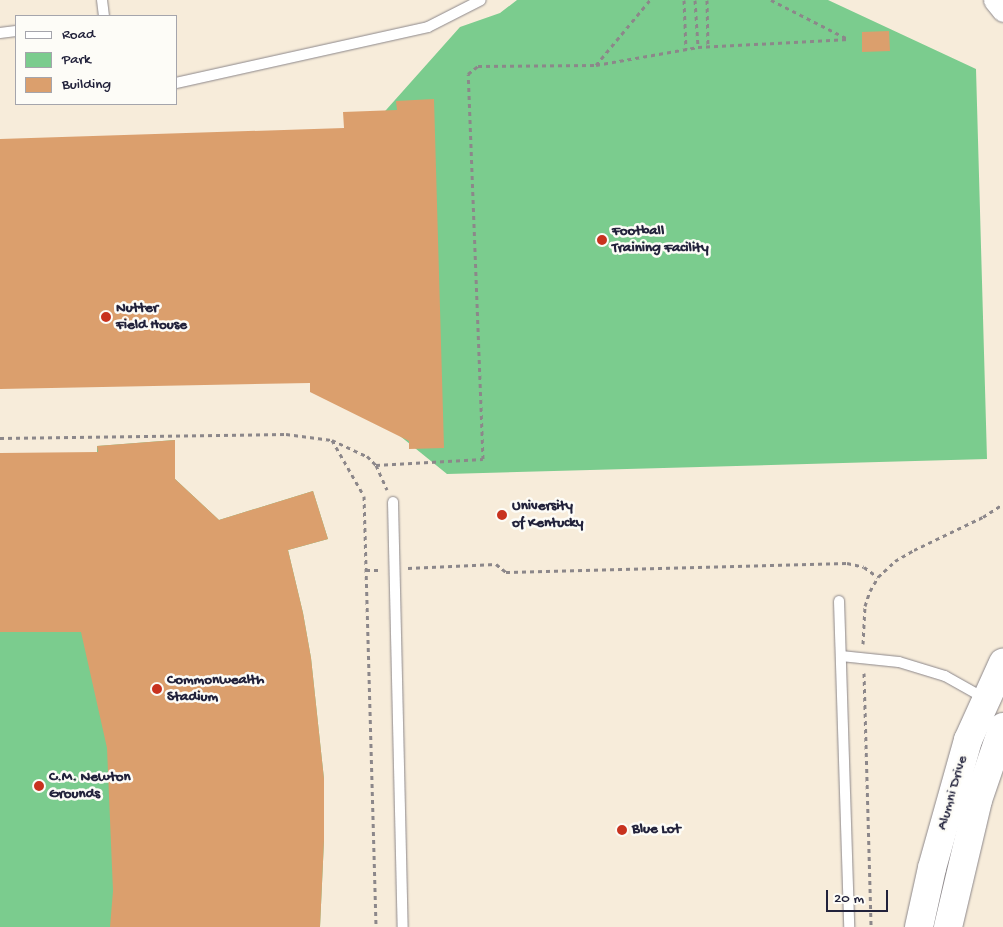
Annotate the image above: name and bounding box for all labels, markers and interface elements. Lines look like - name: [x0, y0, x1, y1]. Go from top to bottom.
- legend: [15, 15, 178, 105]
- text: Road: [62, 26, 95, 44]
- text: Park: [62, 51, 91, 69]
- text: Building: [62, 76, 111, 94]
- place label: Football Training Facility: [612, 222, 709, 257]
- marker: Football Training Facility: [596, 234, 608, 246]
- place label: Nutter Field House: [116, 299, 187, 334]
- marker: Nutter Field House: [100, 311, 112, 323]
- place label: University of Kentucky: [512, 497, 583, 532]
- marker: University of Kentucky: [496, 509, 508, 521]
- place label: Commonwealth Stadium: [167, 671, 264, 706]
- marker: Commonwealth Stadium: [151, 683, 163, 695]
- street label: Alumni Drive: [934, 754, 972, 832]
- place label: C.M. Newton Grounds: [49, 768, 131, 803]
- marker: C.M. Newton Grounds: [33, 780, 45, 792]
- place label: Blue Lot: [632, 821, 681, 839]
- marker: Blue Lot: [616, 824, 628, 836]
- scale bar: [828, 880, 890, 912]
- text: 20 m: [834, 890, 864, 908]

